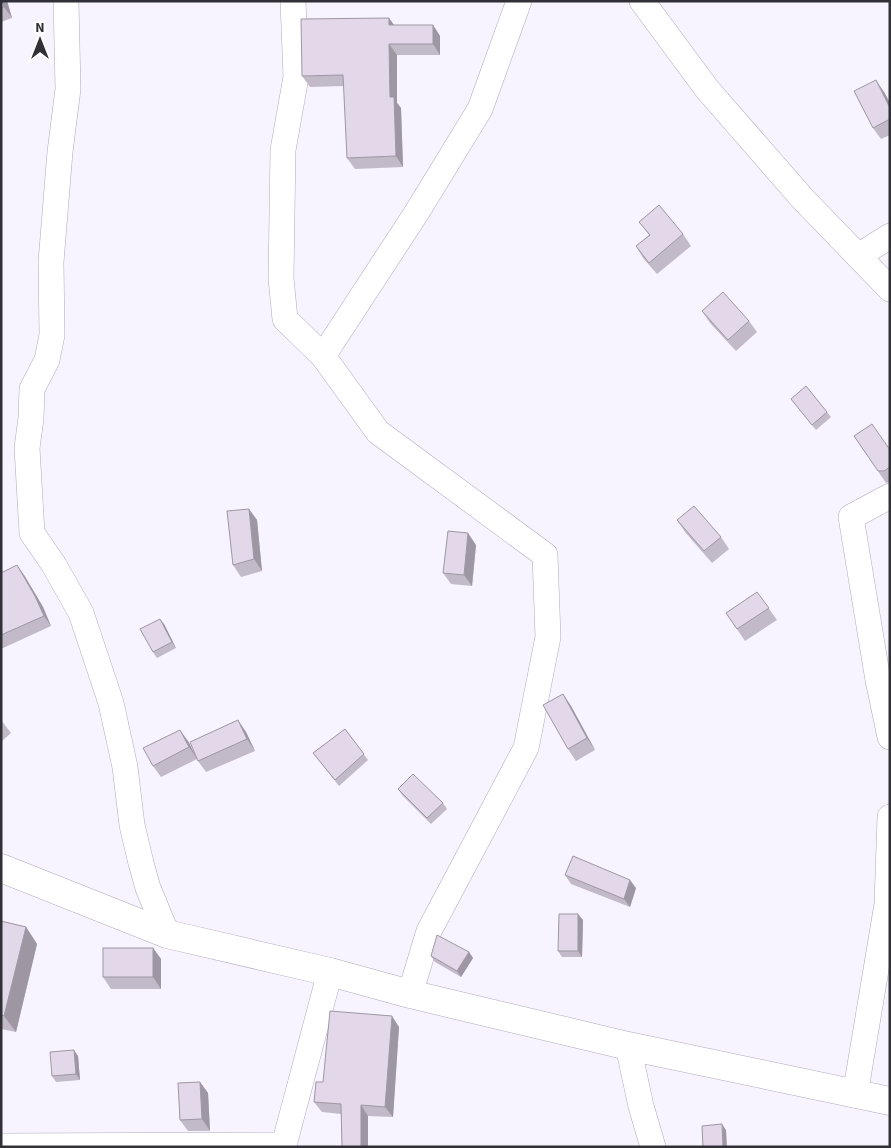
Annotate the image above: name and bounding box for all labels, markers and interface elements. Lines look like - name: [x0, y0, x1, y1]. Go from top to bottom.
- north arrow: [15, 15, 65, 65]
- text: N: [35, 18, 45, 38]

